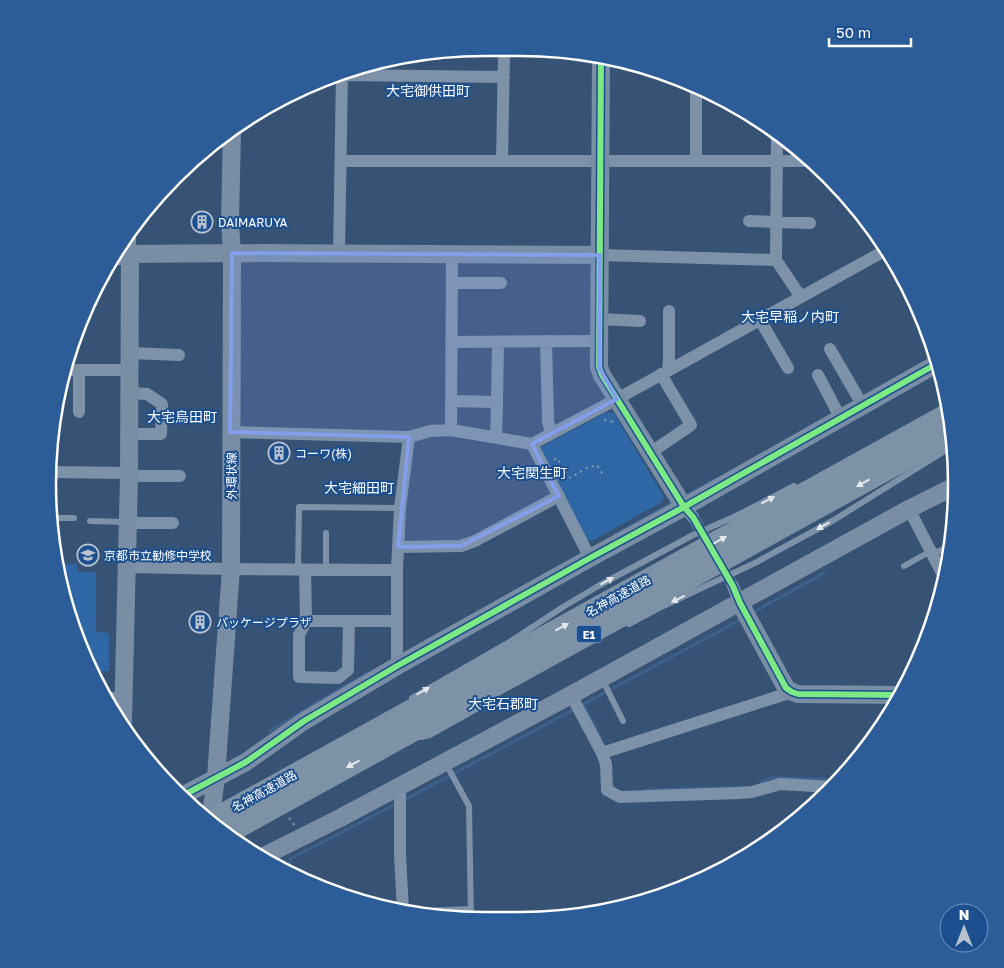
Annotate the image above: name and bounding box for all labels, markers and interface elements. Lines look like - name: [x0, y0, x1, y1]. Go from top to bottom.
- scale bar: [829, 15, 912, 47]
- text: 50 m: [836, 23, 871, 41]
- district label: 大宅御供田町: [386, 82, 470, 99]
- building icon: DAIMARUYA: [190, 210, 214, 234]
- place label: DAIMARUYA: [218, 215, 288, 230]
- district label: 大宅早稲ノ内町: [741, 308, 839, 325]
- district label: 大宅烏田町: [147, 408, 217, 425]
- building icon: コーワ(株): [267, 441, 291, 465]
- place label: コーワ(株): [295, 446, 352, 461]
- street label: 外環状線: [224, 452, 239, 500]
- district label: 大宅関生町: [497, 464, 567, 481]
- one-way arrow: [857, 478, 870, 487]
- district label: 大宅細田町: [324, 479, 394, 496]
- one-way arrow: [760, 496, 775, 504]
- one-way arrow: [816, 522, 830, 530]
- one-way arrow: [712, 536, 727, 544]
- school or university icon: 京都市立勧修中学校: [76, 543, 100, 567]
- place label: 京都市立勧修中学校: [104, 548, 212, 563]
- street label: 名神高速道路: [583, 572, 653, 620]
- one-way arrow: [601, 577, 614, 586]
- one-way arrow: [671, 595, 685, 603]
- building icon: パッケージプラザ: [188, 610, 212, 634]
- place label: パッケージプラザ: [216, 615, 312, 630]
- one-way arrow: [555, 622, 569, 631]
- road number: E1: [576, 626, 602, 642]
- one-way arrow: [416, 687, 429, 696]
- district label: 大宅石郡町: [468, 695, 538, 712]
- one-way arrow: [346, 760, 361, 768]
- street label: 名神高速道路: [229, 767, 299, 815]
- north arrow: [939, 903, 989, 953]
- text: N: [959, 906, 969, 923]

